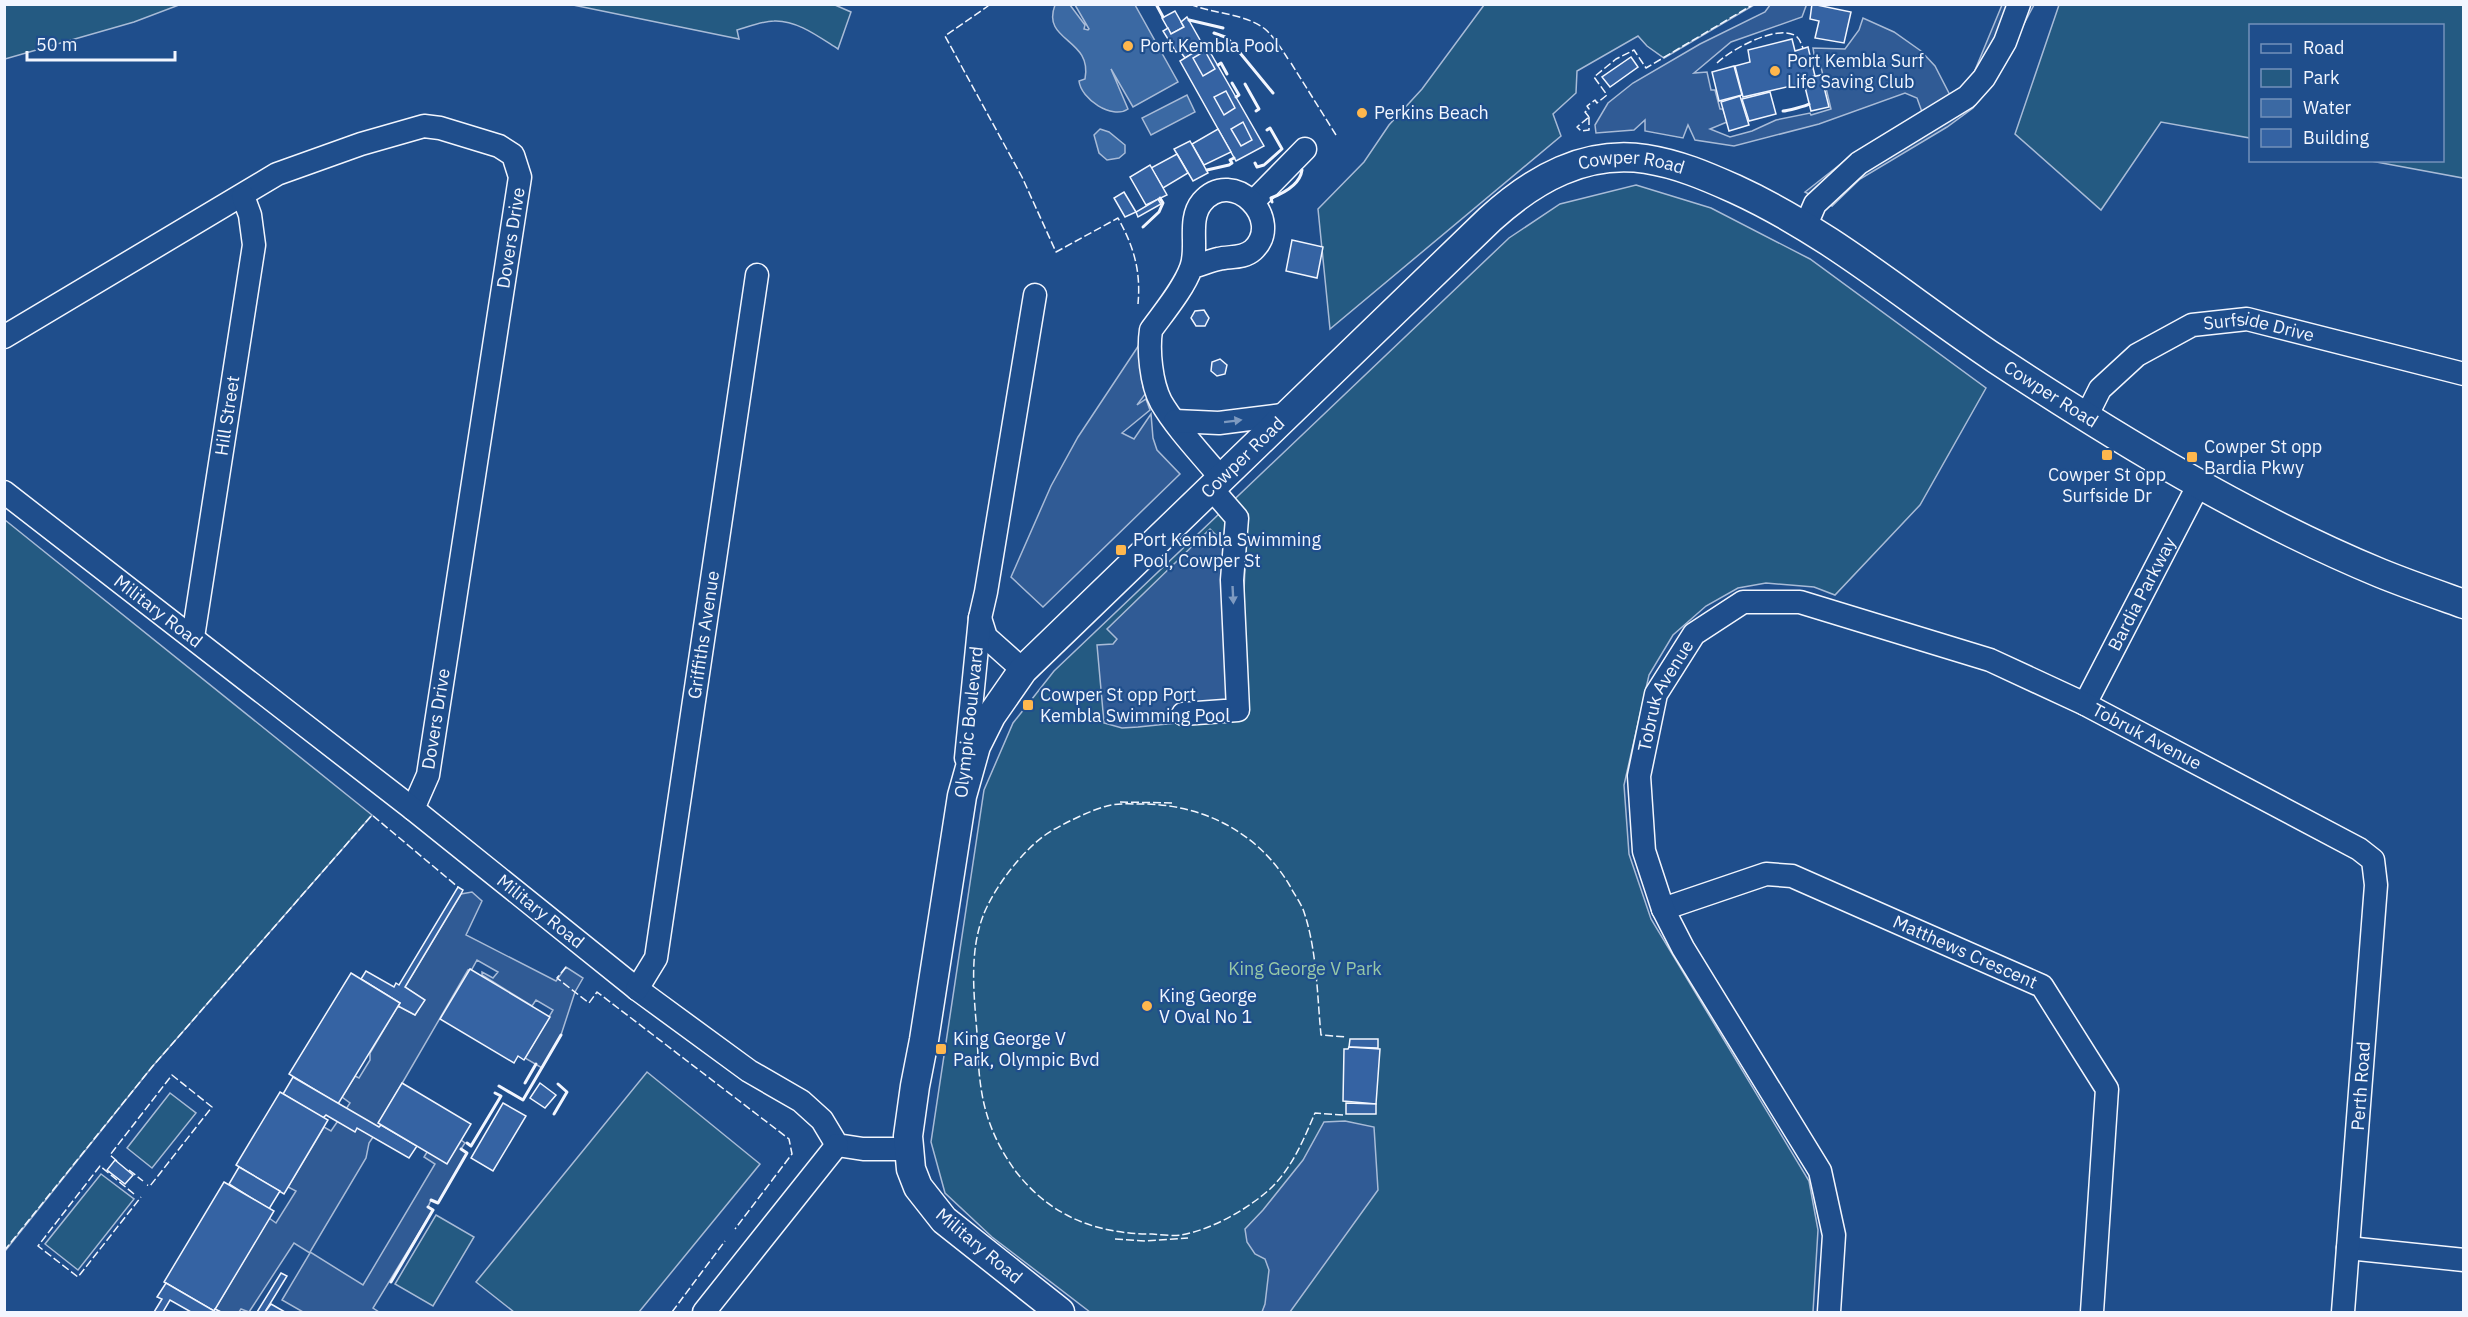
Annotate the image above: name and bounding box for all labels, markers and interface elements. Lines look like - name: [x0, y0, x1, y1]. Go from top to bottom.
- scale bar: [27, 24, 176, 62]
- legend: [2249, 24, 2444, 162]
- text: 50 m: [36, 33, 78, 56]
- place label: Port Kembla Pool: [1140, 34, 1279, 57]
- text: Road: [2303, 36, 2344, 59]
- marker: Port Kembla Pool: [1121, 39, 1135, 53]
- place label: Port Kembla Surf Life Saving Club: [1787, 49, 1924, 93]
- marker: Port Kembla Surf Life Saving Club: [1768, 64, 1782, 78]
- text: Park: [2303, 66, 2340, 89]
- text: Water: [2303, 96, 2352, 119]
- place label: Perkins Beach: [1374, 101, 1489, 124]
- marker: Perkins Beach: [1355, 106, 1369, 120]
- text: Building: [2303, 126, 2370, 149]
- street label: Cowper Road: [1575, 145, 1688, 179]
- street label: Dovers Drive: [491, 186, 530, 290]
- street label: Surfside Drive: [2202, 307, 2317, 347]
- street label: Cowper Road: [1999, 355, 2103, 433]
- street label: Hill Street: [209, 374, 245, 457]
- street label: Cowper Road: [1196, 412, 1289, 503]
- one-way arrow: [1223, 417, 1242, 426]
- place label: Cowper St opp Bardia Pkwy: [2204, 435, 2322, 479]
- marker: Cowper St opp Surfside Dr: [2100, 448, 2114, 462]
- marker: Cowper St opp Bardia Pkwy: [2185, 450, 2199, 464]
- place label: Cowper St opp Surfside Dr: [2048, 463, 2166, 507]
- place label: Port Kembla Swimming Pool, Cowper St: [1133, 528, 1322, 572]
- street label: Bardia Parkway: [2103, 533, 2181, 655]
- marker: Port Kembla Swimming Pool, Cowper St: [1114, 543, 1128, 557]
- street label: Griffiths Avenue: [682, 569, 724, 701]
- street label: Military Road: [110, 570, 207, 653]
- one-way arrow: [1228, 586, 1238, 605]
- street label: Tobruk Avenue: [1632, 635, 1699, 753]
- street label: Olympic Boulevard: [949, 645, 988, 799]
- street label: Dovers Drive: [416, 667, 455, 771]
- place label: Cowper St opp Port Kembla Swimming Pool: [1040, 683, 1230, 727]
- marker: Cowper St opp Port Kembla Swimming Pool: [1021, 698, 1035, 712]
- street label: Tobruk Avenue: [2088, 698, 2206, 775]
- street label: Military Road: [492, 869, 589, 953]
- street label: Matthews Crescent: [1890, 910, 2041, 994]
- park label: King George V Park: [1228, 957, 1382, 980]
- place label: King George V Oval No 1: [1159, 984, 1257, 1028]
- marker: King George V Oval No 1: [1140, 999, 1154, 1013]
- place label: King George V Park, Olympic Bvd: [953, 1027, 1100, 1071]
- street label: Perth Road: [2346, 1041, 2375, 1131]
- marker: King George V Park, Olympic Bvd: [934, 1042, 948, 1056]
- street label: Military Road: [931, 1203, 1027, 1288]

